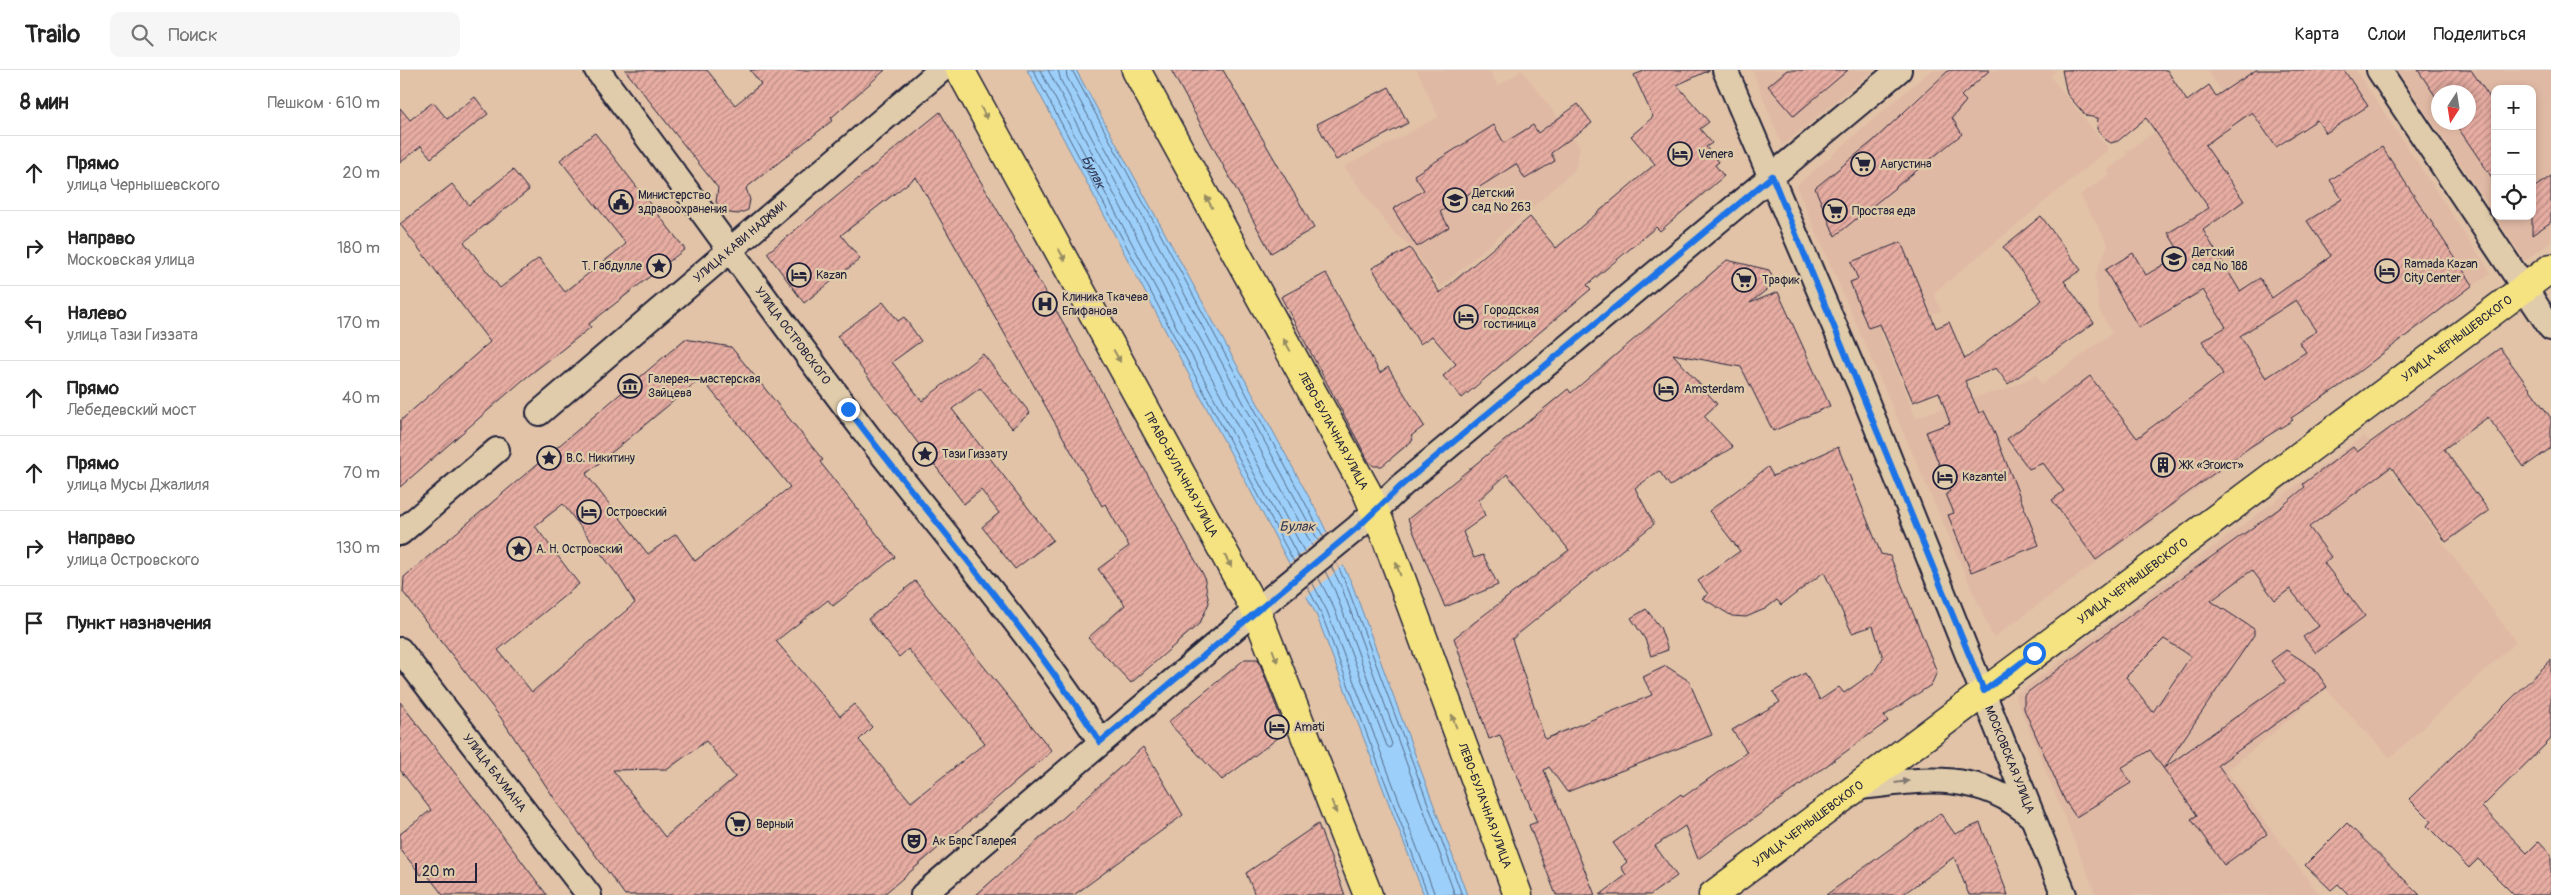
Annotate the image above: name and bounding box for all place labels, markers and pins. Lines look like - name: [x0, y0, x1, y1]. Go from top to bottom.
- hotel icon: Venera: [1667, 141, 1693, 167]
- place label: Venera: [1698, 147, 1734, 162]
- supermarket icon: Августина: [1850, 151, 1876, 177]
- place label: Августина: [1880, 157, 1932, 172]
- place label: Детский сад № 263: [1471, 186, 1531, 215]
- school or university icon: Детский сад № 263: [1442, 187, 1468, 213]
- place label: Министерство здравоохранения: [638, 188, 727, 217]
- public building icon: Министерство здравоохранения: [608, 189, 634, 215]
- supermarket icon: Простая еда: [1822, 198, 1848, 224]
- place label: Простая еда: [1852, 204, 1916, 219]
- place label: Детский сад № 188: [2191, 245, 2247, 274]
- school or university icon: Детский сад № 188: [2161, 246, 2187, 272]
- place icon: Т. Габдулле: [646, 253, 672, 279]
- place label: Ramada Kazan City Center: [2404, 257, 2478, 286]
- hotel icon: Ramada Kazan City Center: [2374, 258, 2400, 284]
- place label: Т. Габдулле: [581, 259, 642, 274]
- hotel icon: Kazan: [786, 262, 812, 288]
- supermarket icon: Трафик: [1731, 267, 1757, 293]
- place label: Kazan: [816, 268, 847, 283]
- place label: Трафик: [1762, 273, 1800, 288]
- place label: Клиника Ткачева Епифанова: [1062, 290, 1149, 319]
- hospital icon: Клиника Ткачева Епифанова: [1032, 291, 1058, 317]
- place label: Городская гостиница: [1484, 303, 1539, 332]
- hotel icon: Городская гостиница: [1453, 304, 1479, 330]
- place label: Галерея—мастерская Зайцева: [648, 372, 761, 401]
- museum icon: Галерея—мастерская Зайцева: [617, 373, 643, 399]
- hotel icon: Amsterdam: [1653, 376, 1679, 402]
- place label: Amsterdam: [1684, 382, 1745, 397]
- place icon: Тази Гиззату: [912, 441, 938, 467]
- place icon: В.С. Никитину: [536, 445, 562, 471]
- place label: Тази Гиззату: [942, 447, 1007, 462]
- place label: В.С. Никитину: [566, 451, 635, 466]
- building icon: ЖК «Эгоист»: [2150, 452, 2176, 478]
- place label: ЖК «Эгоист»: [2178, 458, 2244, 473]
- hotel icon: Kazantel: [1932, 464, 1958, 490]
- place label: Kazantel: [1962, 470, 2007, 485]
- hotel icon: Островский: [576, 499, 602, 525]
- place label: Островский: [606, 505, 667, 520]
- place icon: А. Н. Островский: [506, 536, 532, 562]
- place label: А. Н. Островский: [536, 542, 623, 557]
- hotel icon: Amati: [1264, 714, 1290, 740]
- place label: Amati: [1294, 720, 1324, 735]
- supermarket icon: Верный: [725, 811, 751, 837]
- place label: Верный: [756, 817, 794, 832]
- theatre icon: Ак Барс Галерея: [901, 828, 927, 854]
- place label: Ак Барс Галерея: [932, 834, 1017, 849]

